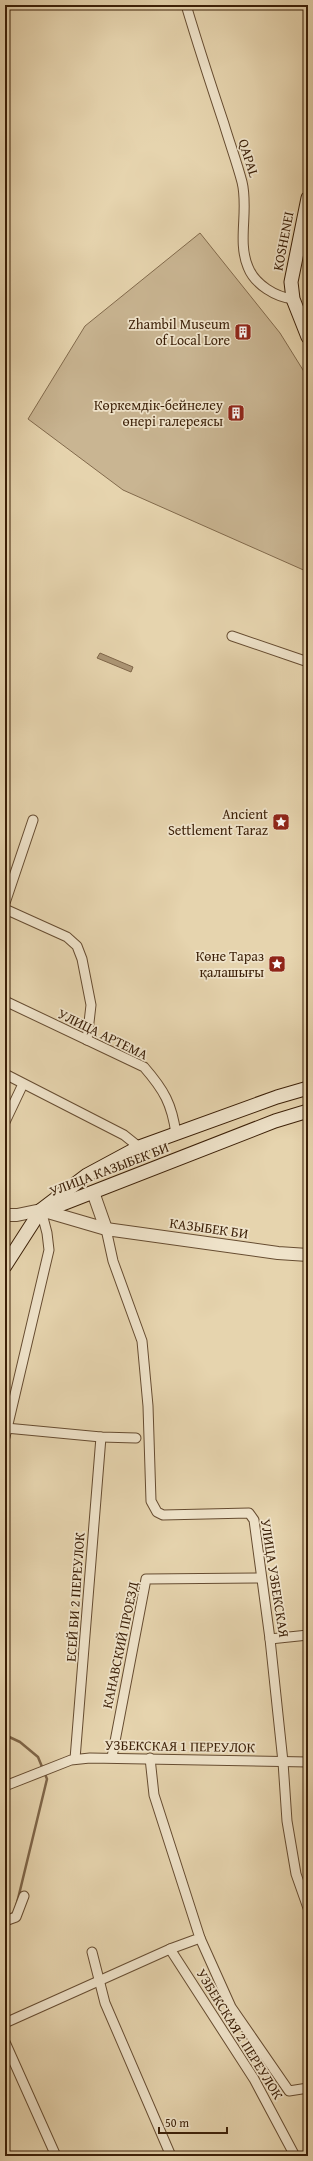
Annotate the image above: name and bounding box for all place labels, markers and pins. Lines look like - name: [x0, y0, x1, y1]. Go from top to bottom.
- place label: Zhambil Museum of Local Lore: [128, 314, 231, 350]
- building icon: Zhambil Museum of Local Lore: [233, 322, 253, 342]
- place label: Көркемдік-бейнелеу өнері галереясы: [94, 395, 223, 431]
- building icon: Көркемдік-бейнелеу өнері галереясы: [226, 403, 246, 423]
- place label: Ancient Settlement Taraz: [168, 804, 268, 840]
- place icon: Ancient Settlement Taraz: [271, 812, 291, 832]
- place label: Көне Тараз қалашығы: [196, 946, 264, 982]
- place icon: Көне Тараз қалашығы: [267, 954, 287, 974]

